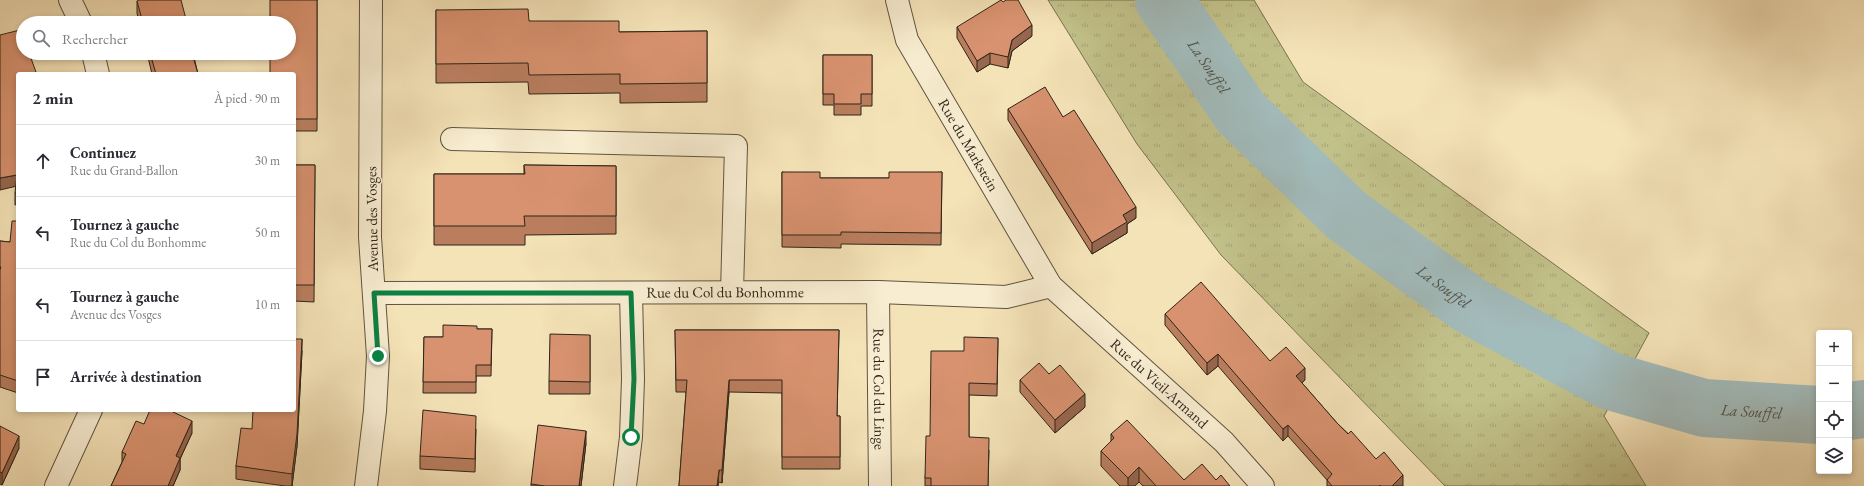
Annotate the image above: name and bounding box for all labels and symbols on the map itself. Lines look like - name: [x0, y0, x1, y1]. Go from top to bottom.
- water label: La Souffel: [1182, 34, 1235, 98]
- street label: Rue du Markstein: [934, 95, 1004, 195]
- street label: Avenue des Vosges: [361, 166, 382, 273]
- water label: La Souffel: [1412, 259, 1475, 313]
- street label: Rue du Col du Bonhomme: [646, 282, 804, 301]
- street label: Rue du Col du Linge: [869, 328, 890, 450]
- street label: Rue du Vieil-Armand: [1107, 334, 1213, 433]
- route end: [369, 347, 387, 365]
- water label: La Souffel: [1719, 399, 1783, 424]
- route start: [622, 428, 640, 446]

